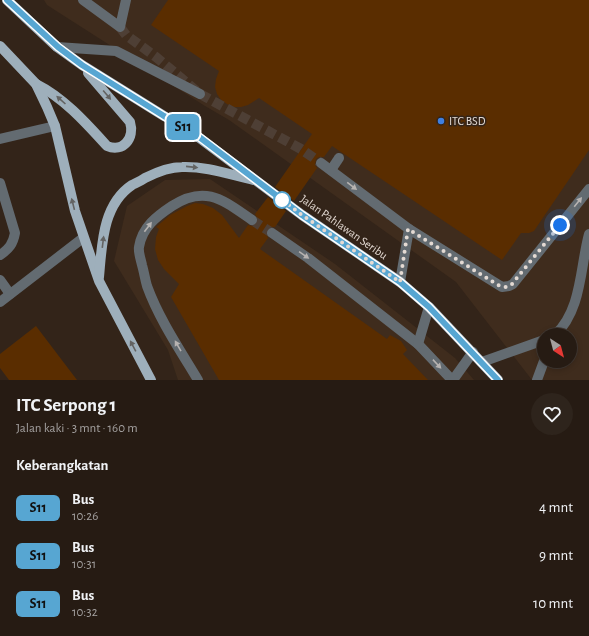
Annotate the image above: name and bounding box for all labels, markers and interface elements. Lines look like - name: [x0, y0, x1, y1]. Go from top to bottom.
- one-way arrow: [102, 90, 111, 100]
- one-way arrow: [56, 96, 65, 105]
- line badge: S11: [160, 114, 206, 140]
- place label: ITC BSD: [449, 115, 486, 127]
- marker: ITC BSD: [436, 116, 446, 126]
- text: S11: [174, 120, 192, 134]
- one-way arrow: [186, 164, 198, 171]
- one-way arrow: [346, 182, 357, 190]
- unlabelled marker: [273, 191, 291, 209]
- street label: Jalan Pahlawan Seribu: [298, 192, 390, 262]
- one-way arrow: [574, 197, 583, 208]
- one-way arrow: [70, 198, 76, 210]
- your location: [550, 215, 570, 235]
- one-way arrow: [144, 222, 152, 233]
- one-way arrow: [99, 236, 106, 248]
- one-way arrow: [299, 251, 309, 259]
- north arrow: [537, 328, 577, 368]
- map controls: [537, 328, 577, 368]
- one-way arrow: [130, 340, 136, 351]
- one-way arrow: [175, 340, 182, 352]
- one-way arrow: [432, 359, 442, 369]
- button: heart: [531, 393, 573, 435]
- text: ITC Serpong 1: [16, 396, 116, 415]
- text: Jalan kaki · 3 mnt · 160 m: [16, 422, 138, 435]
- text: Keberangkatan: [16, 458, 109, 473]
- text: Bus: [72, 492, 94, 507]
- text: 4 mnt: [539, 500, 573, 515]
- text: S11: [29, 501, 47, 515]
- text: 10:26: [72, 510, 98, 523]
- text: Bus: [72, 540, 94, 555]
- text: 9 mnt: [539, 548, 573, 563]
- text: S11: [29, 549, 47, 563]
- text: 10:31: [72, 558, 96, 571]
- text: Bus: [72, 588, 94, 603]
- text: 10 mnt: [533, 596, 573, 611]
- text: S11: [29, 597, 47, 611]
- text: 10:32: [72, 606, 98, 619]

